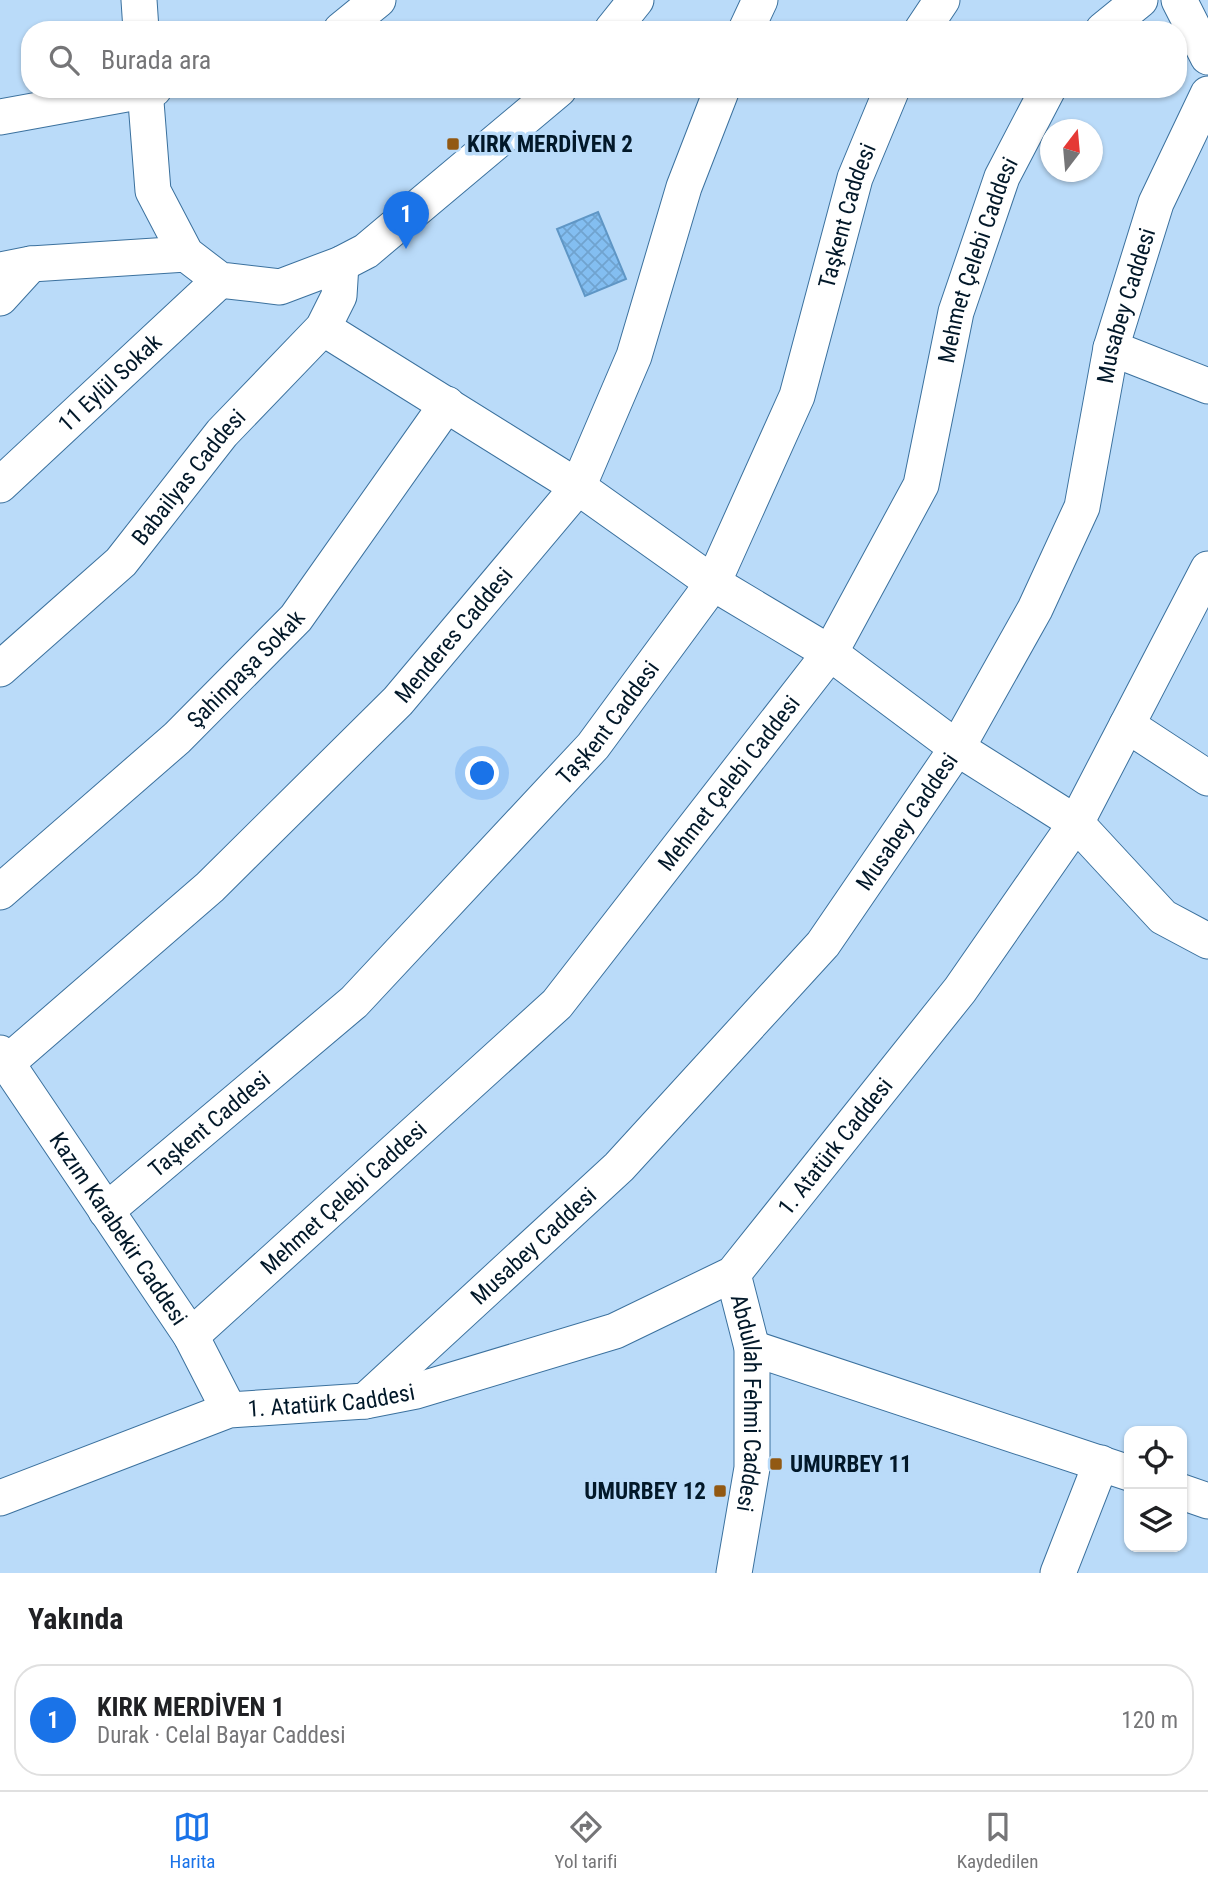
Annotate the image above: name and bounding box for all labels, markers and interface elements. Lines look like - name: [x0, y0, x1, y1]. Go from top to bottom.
- search box: [21, 21, 1187, 98]
- icon: search: [45, 41, 83, 79]
- text: Burada ara: [101, 45, 211, 75]
- north arrow: [1040, 119, 1103, 182]
- place label: KIRK MERDİVEN 2: [467, 130, 633, 158]
- marker: KIRK MERDİVEN 2: [445, 136, 461, 152]
- street label: Taşkent Caddesi: [813, 139, 882, 291]
- street label: Mehmet Çelebi Caddesi: [933, 153, 1024, 366]
- pin: 1: [383, 191, 429, 249]
- street label: Musabey Caddesi: [1092, 225, 1161, 385]
- street label: 11 Eylül Sokak: [53, 328, 168, 438]
- street label: Babailyas Caddesi: [126, 404, 251, 551]
- street label: Menderes Caddesi: [389, 562, 518, 708]
- street label: Şahinpaşa Sokak: [182, 605, 311, 734]
- street label: Taşkent Caddesi: [551, 656, 665, 790]
- street label: Mehmet Çelebi Caddesi: [653, 690, 806, 876]
- street label: Musabey Caddesi: [851, 748, 964, 896]
- your location: [465, 756, 499, 790]
- street label: Taşkent Caddesi: [144, 1066, 276, 1183]
- street label: 1. Atatürk Caddesi: [773, 1073, 898, 1221]
- street label: Mehmet Çelebi Caddesi: [255, 1116, 433, 1280]
- street label: Kazım Karabekir Caddesi: [44, 1128, 193, 1330]
- street label: Musabey Caddesi: [466, 1182, 602, 1310]
- street label: Abdullah Fehmi Caddesi: [725, 1291, 766, 1514]
- street label: 1. Atatürk Caddesi: [247, 1379, 417, 1423]
- map controls: [1124, 1426, 1187, 1552]
- button: locate: [1124, 1426, 1187, 1489]
- place label: UMURBEY 11: [790, 1451, 912, 1478]
- marker: UMURBEY 11: [768, 1456, 784, 1472]
- place label: UMURBEY 12: [584, 1478, 706, 1505]
- marker: UMURBEY 12: [712, 1483, 728, 1499]
- button: layers: [1124, 1489, 1187, 1552]
- text: Yakında: [28, 1601, 123, 1636]
- text: KIRK MERDİVEN 1: [97, 1692, 285, 1722]
- text: 1: [47, 1707, 59, 1734]
- text: 120 m: [1121, 1707, 1178, 1734]
- text: Durak · Celal Bayar Caddesi: [97, 1722, 346, 1749]
- tab: Harita: [170, 1808, 215, 1873]
- tab: Yol tarifi: [555, 1808, 617, 1873]
- tab: Kaydedilen: [957, 1808, 1038, 1873]

